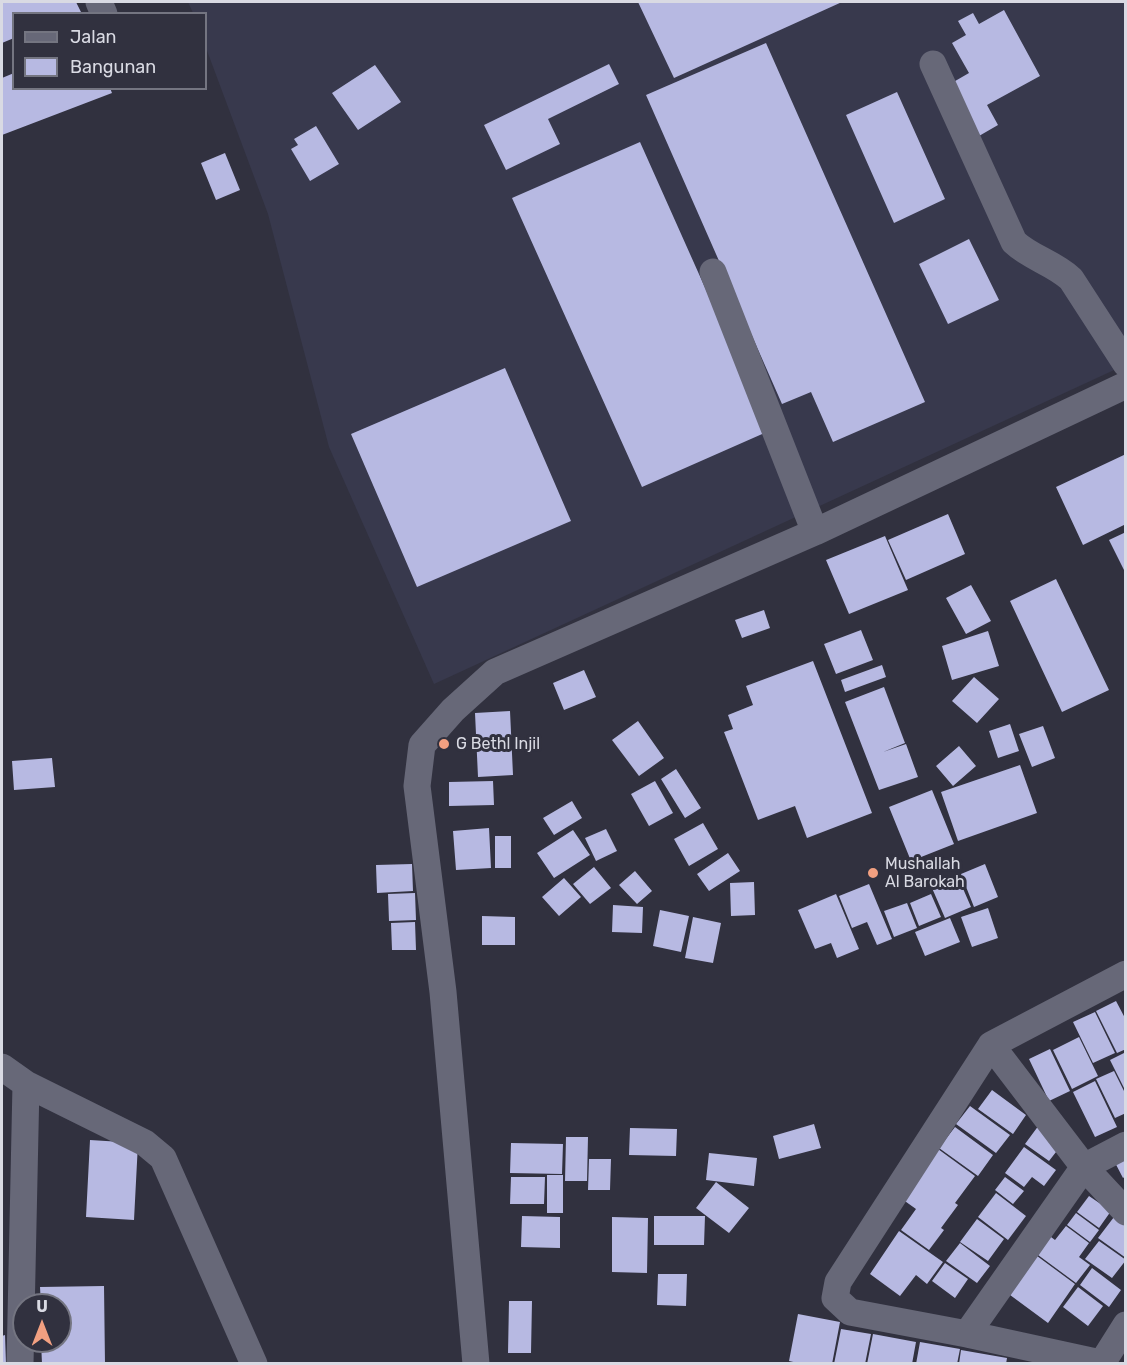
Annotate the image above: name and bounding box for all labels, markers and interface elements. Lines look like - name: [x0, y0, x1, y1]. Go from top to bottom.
- legend: [12, 12, 207, 90]
- text: Jalan: [70, 26, 117, 48]
- text: Bangunan: [70, 56, 156, 78]
- place label: G Bethl Injil: [456, 734, 540, 754]
- marker: G Bethl Injil: [437, 737, 451, 751]
- place label: Mushallah Al Barokah: [885, 854, 965, 892]
- marker: Mushallah Al Barokah: [866, 866, 880, 880]
- north arrow: [12, 1293, 72, 1353]
- text: U: [36, 1297, 48, 1316]

